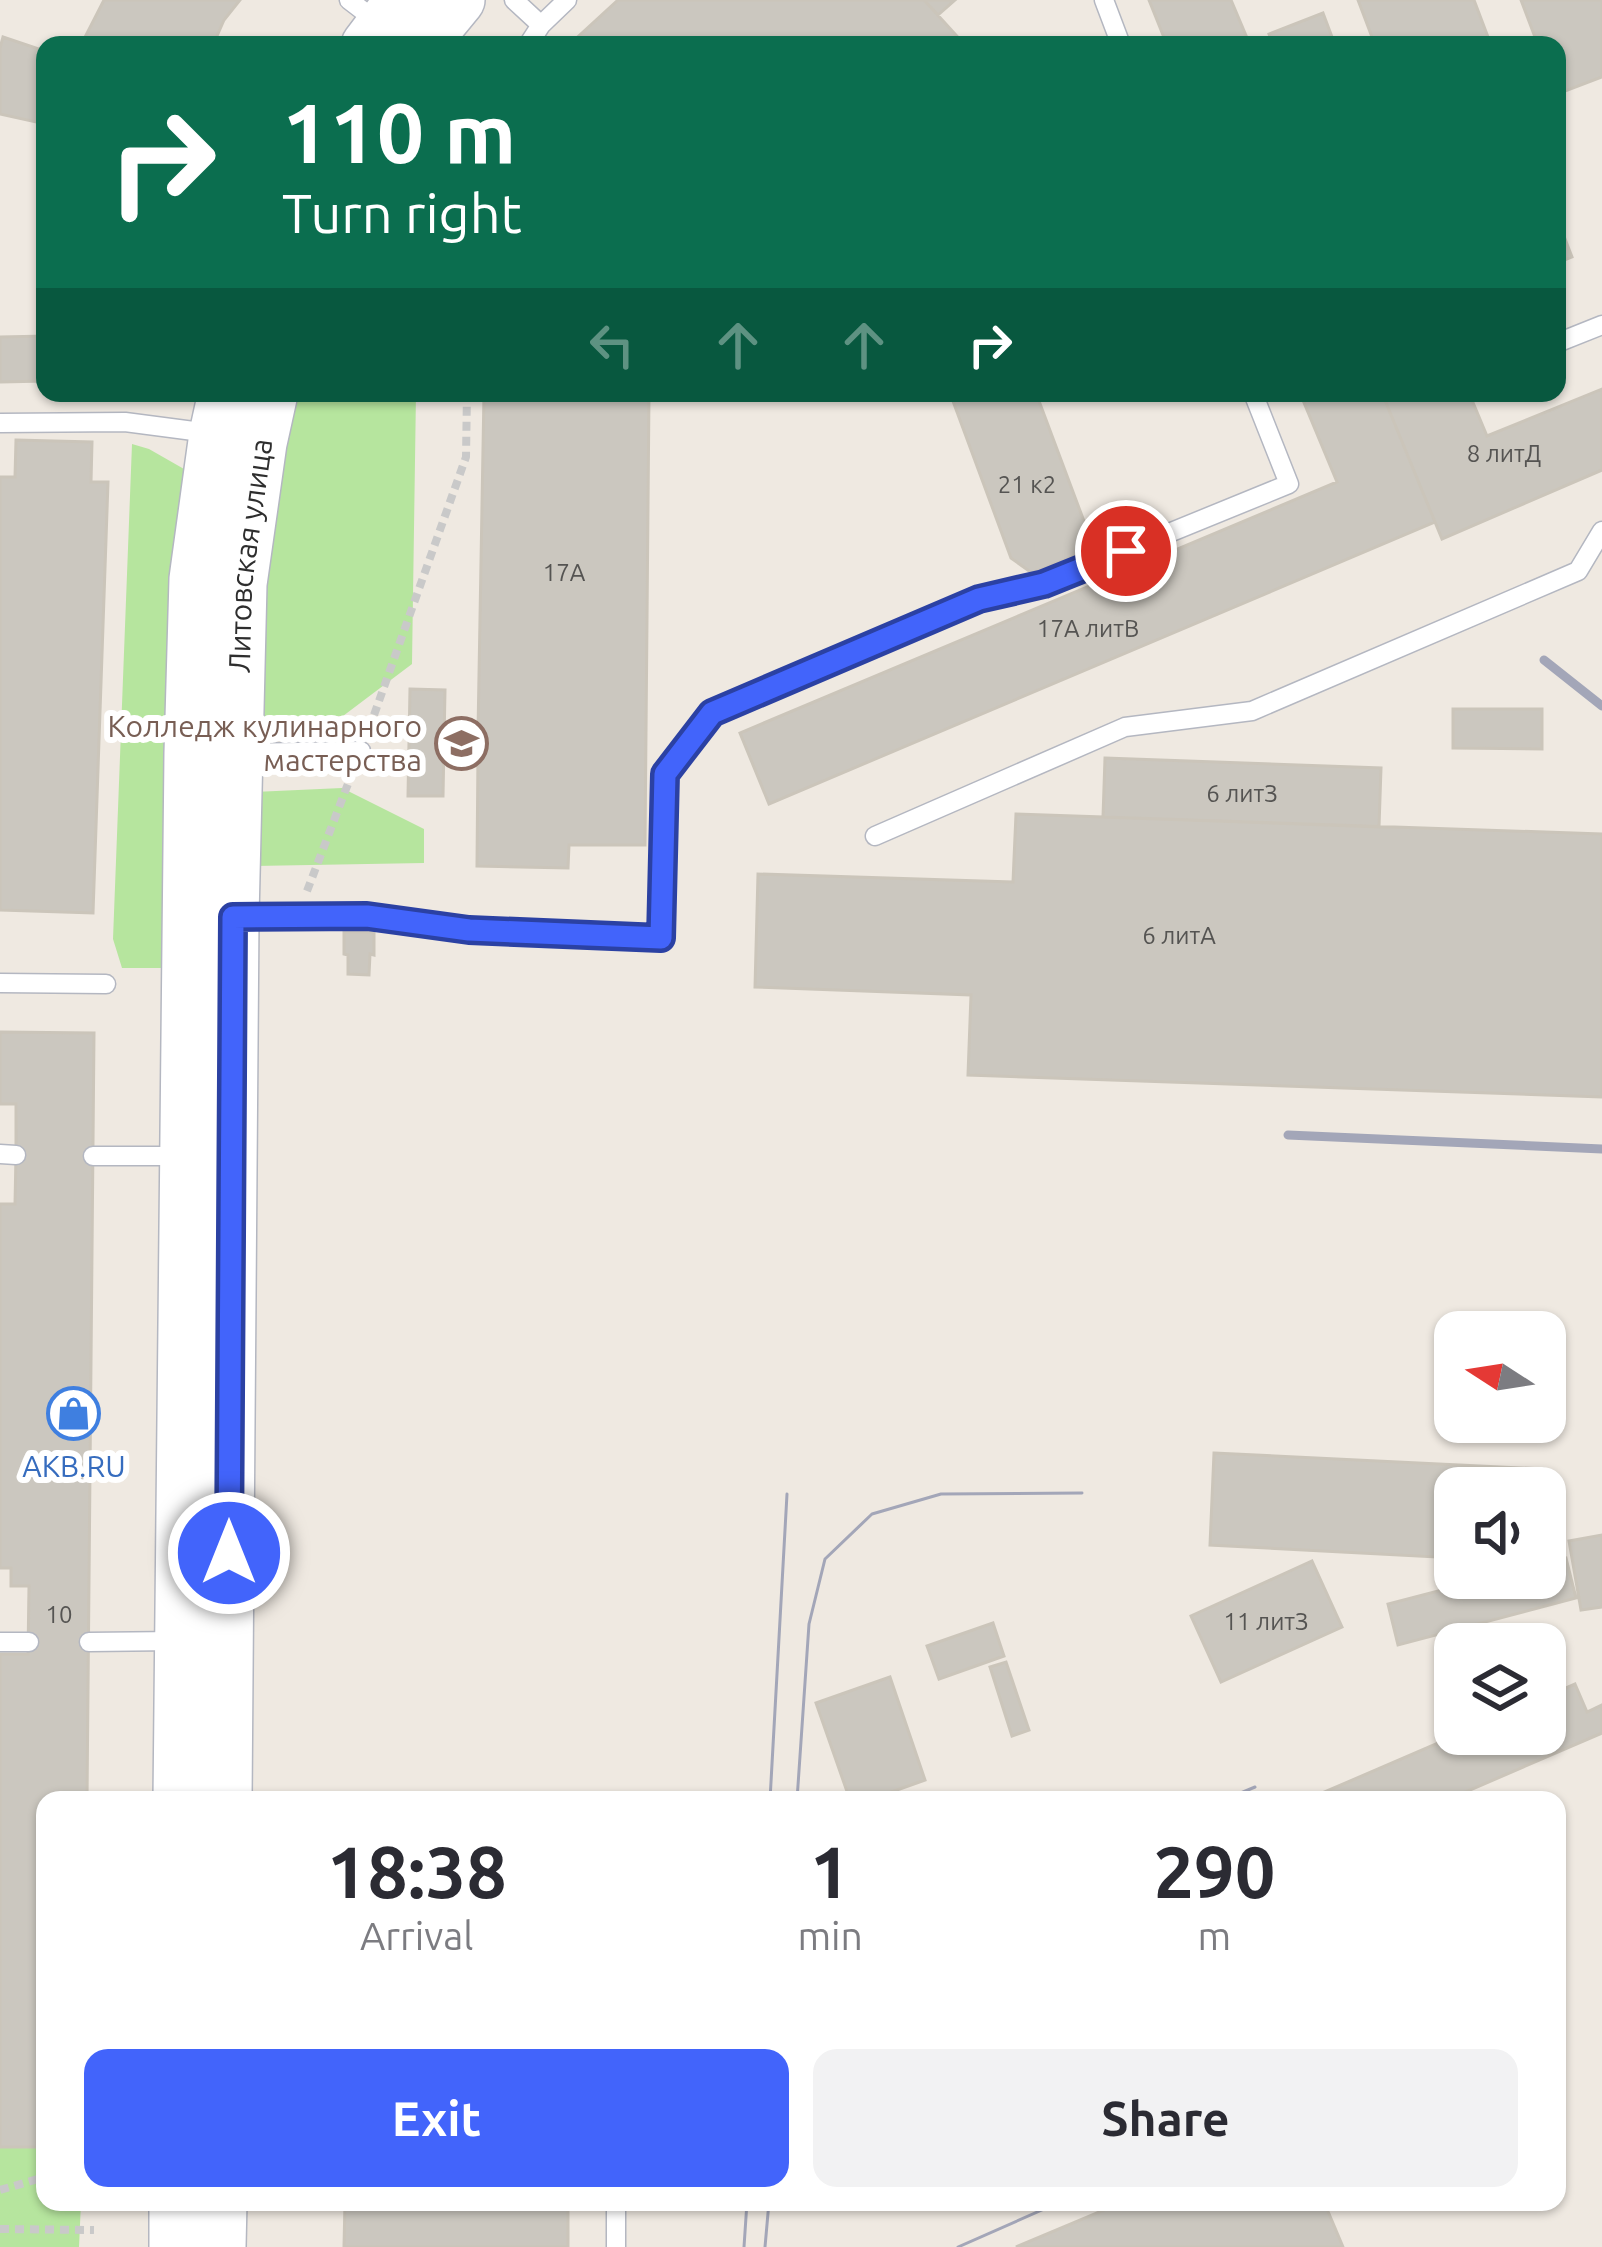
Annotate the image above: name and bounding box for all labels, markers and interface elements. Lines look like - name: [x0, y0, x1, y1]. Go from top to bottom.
- icon: right: [84, 84, 240, 240]
- text: 110 m: [282, 85, 516, 179]
- text: Turn right: [282, 183, 522, 243]
- icon: left: [579, 312, 645, 378]
- icon: ahead: [705, 312, 771, 378]
- icon: ahead: [831, 312, 897, 378]
- icon: right: [957, 312, 1023, 378]
- street label: Литовская улица: [222, 436, 278, 673]
- house number: 8 литД: [1467, 440, 1541, 467]
- house number: 21 к2: [998, 471, 1056, 498]
- pin: [1075, 500, 1177, 602]
- icon: arrive: [1093, 518, 1159, 584]
- house number: 17А: [543, 559, 586, 586]
- house number: 17А литВ: [1037, 615, 1139, 642]
- place label: Колледж кулинарного мастерства: [108, 709, 422, 777]
- school or university icon: Колледж кулинарного мастерства: [433, 715, 489, 771]
- house number: 6 литЗ: [1206, 780, 1278, 807]
- house number: 6 литА: [1142, 922, 1216, 949]
- north arrow: [1434, 1311, 1566, 1443]
- map controls: [1434, 1311, 1566, 1755]
- shop icon: AKB.RU: [46, 1386, 102, 1442]
- place label: AKB.RU: [22, 1449, 126, 1483]
- button: sound: [1434, 1467, 1566, 1599]
- position arrow: [166, 1490, 292, 1616]
- house number: 10: [45, 1601, 73, 1628]
- house number: 11 литЗ: [1224, 1608, 1308, 1635]
- button: layers: [1434, 1623, 1566, 1755]
- text: 18:38: [327, 1831, 507, 1912]
- text: 1: [810, 1831, 850, 1912]
- text: 290: [1153, 1831, 1275, 1912]
- text: Arrival: [360, 1914, 474, 1957]
- text: min: [797, 1914, 863, 1957]
- text: m: [1198, 1914, 1231, 1957]
- button: Exit: [84, 2049, 789, 2187]
- button: Share: [813, 2049, 1518, 2187]

